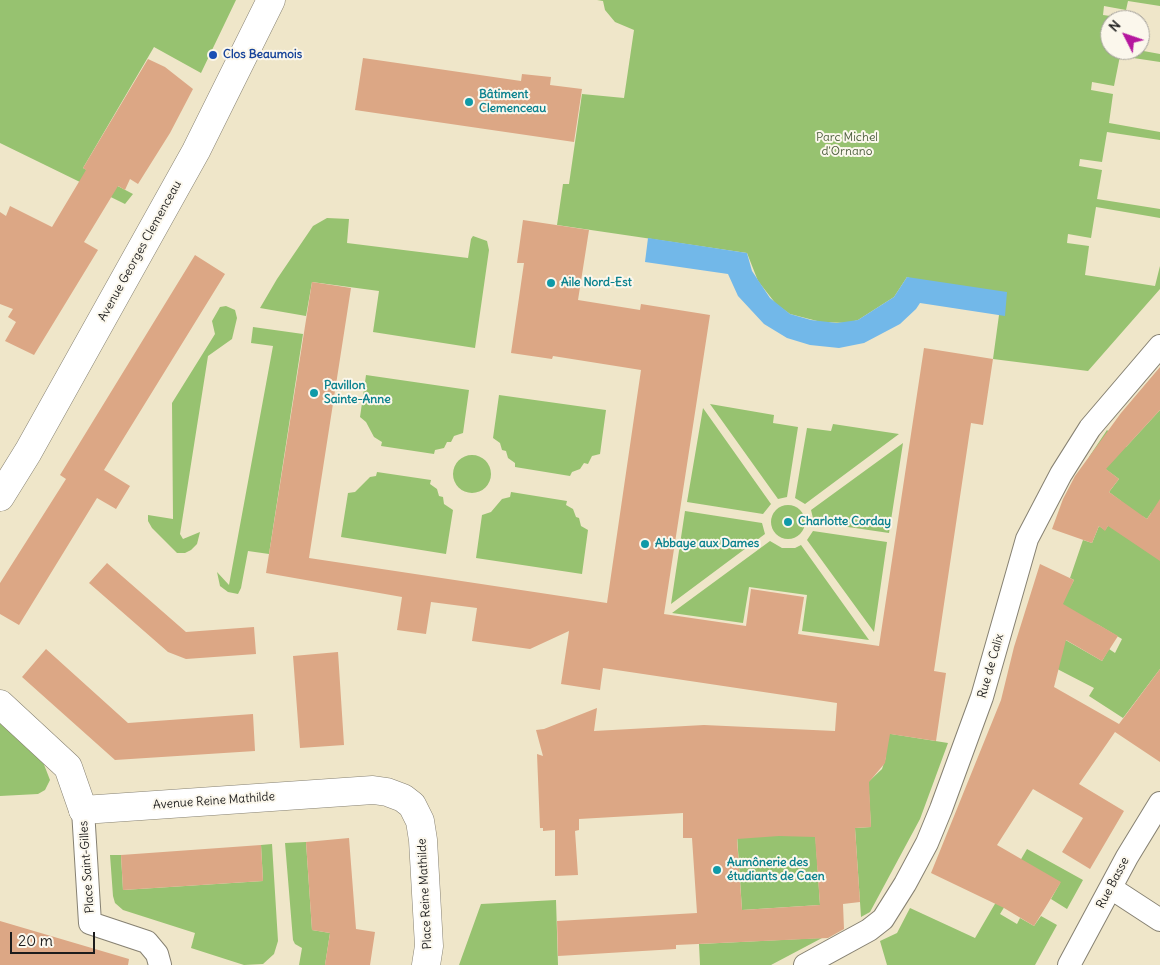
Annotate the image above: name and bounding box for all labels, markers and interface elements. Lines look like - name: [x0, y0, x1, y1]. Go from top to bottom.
- north arrow: [1100, 10, 1150, 60]
- text: N: [1104, 16, 1124, 35]
- place label: Clos Beaumois: [223, 48, 302, 62]
- marker: Clos Beaumois: [207, 49, 219, 61]
- place label: Bâtiment Clemenceau: [479, 88, 546, 116]
- marker: Bâtiment Clemenceau: [463, 96, 475, 108]
- park label: Parc Michel d'Ornano: [816, 131, 878, 159]
- street label: Avenue Georges Clemenceau: [95, 178, 185, 324]
- place label: Aile Nord-Est: [561, 276, 632, 290]
- marker: Aile Nord-Est: [545, 277, 557, 289]
- place label: Pavillon Sainte-Anne: [324, 379, 391, 407]
- marker: Pavillon Sainte-Anne: [308, 387, 320, 399]
- place label: Charlotte Corday: [798, 515, 891, 529]
- marker: Charlotte Corday: [782, 516, 794, 528]
- place label: Abbaye aux Dames: [655, 537, 759, 551]
- marker: Abbaye aux Dames: [639, 538, 651, 550]
- street label: Rue de Calix: [975, 632, 1007, 700]
- street label: Avenue Reine Mathilde: [153, 790, 275, 812]
- street label: Place Saint-Gilles: [77, 820, 97, 914]
- street label: Place Reine Mathilde: [415, 838, 435, 950]
- street label: Rue Basse: [1094, 855, 1132, 911]
- place label: Aumônerie des étudiants de Caen: [727, 856, 825, 884]
- marker: Aumônerie des étudiants de Caen: [711, 864, 723, 876]
- scale bar: [12, 922, 98, 954]
- text: 20 m: [18, 931, 53, 950]

